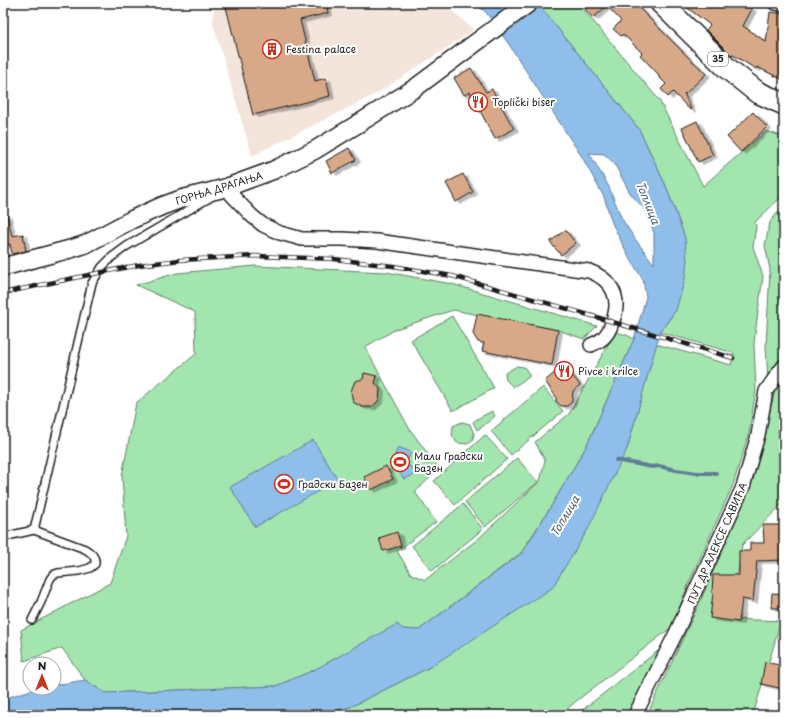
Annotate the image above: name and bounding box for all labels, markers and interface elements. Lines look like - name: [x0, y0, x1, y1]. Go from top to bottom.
- building icon: Festina palace: [261, 38, 283, 60]
- place label: Festina palace: [286, 41, 356, 56]
- road number: 35: [708, 52, 728, 66]
- restaurant icon: Toplički biser: [467, 91, 489, 113]
- place label: Toplički biser: [492, 94, 555, 109]
- street label: ГОРЊА ДРАГАЊА: [173, 167, 265, 208]
- water label: Топлица: [632, 179, 665, 228]
- restaurant icon: Pivce i krilce: [553, 360, 575, 382]
- place label: Pivce i krilce: [578, 363, 639, 378]
- place label: Мали Градски Базен: [414, 448, 483, 475]
- sports icon: Мали Градски Базен: [389, 451, 411, 473]
- sports icon: Градски Базен: [273, 473, 295, 495]
- place label: Градски Базен: [298, 476, 368, 491]
- street label: ПУТ ДР АЛЕКСЕ САВИЋА: [683, 479, 750, 606]
- water label: Топлица: [546, 491, 584, 539]
- north arrow: [22, 656, 62, 696]
- text: N: [38, 657, 47, 674]

